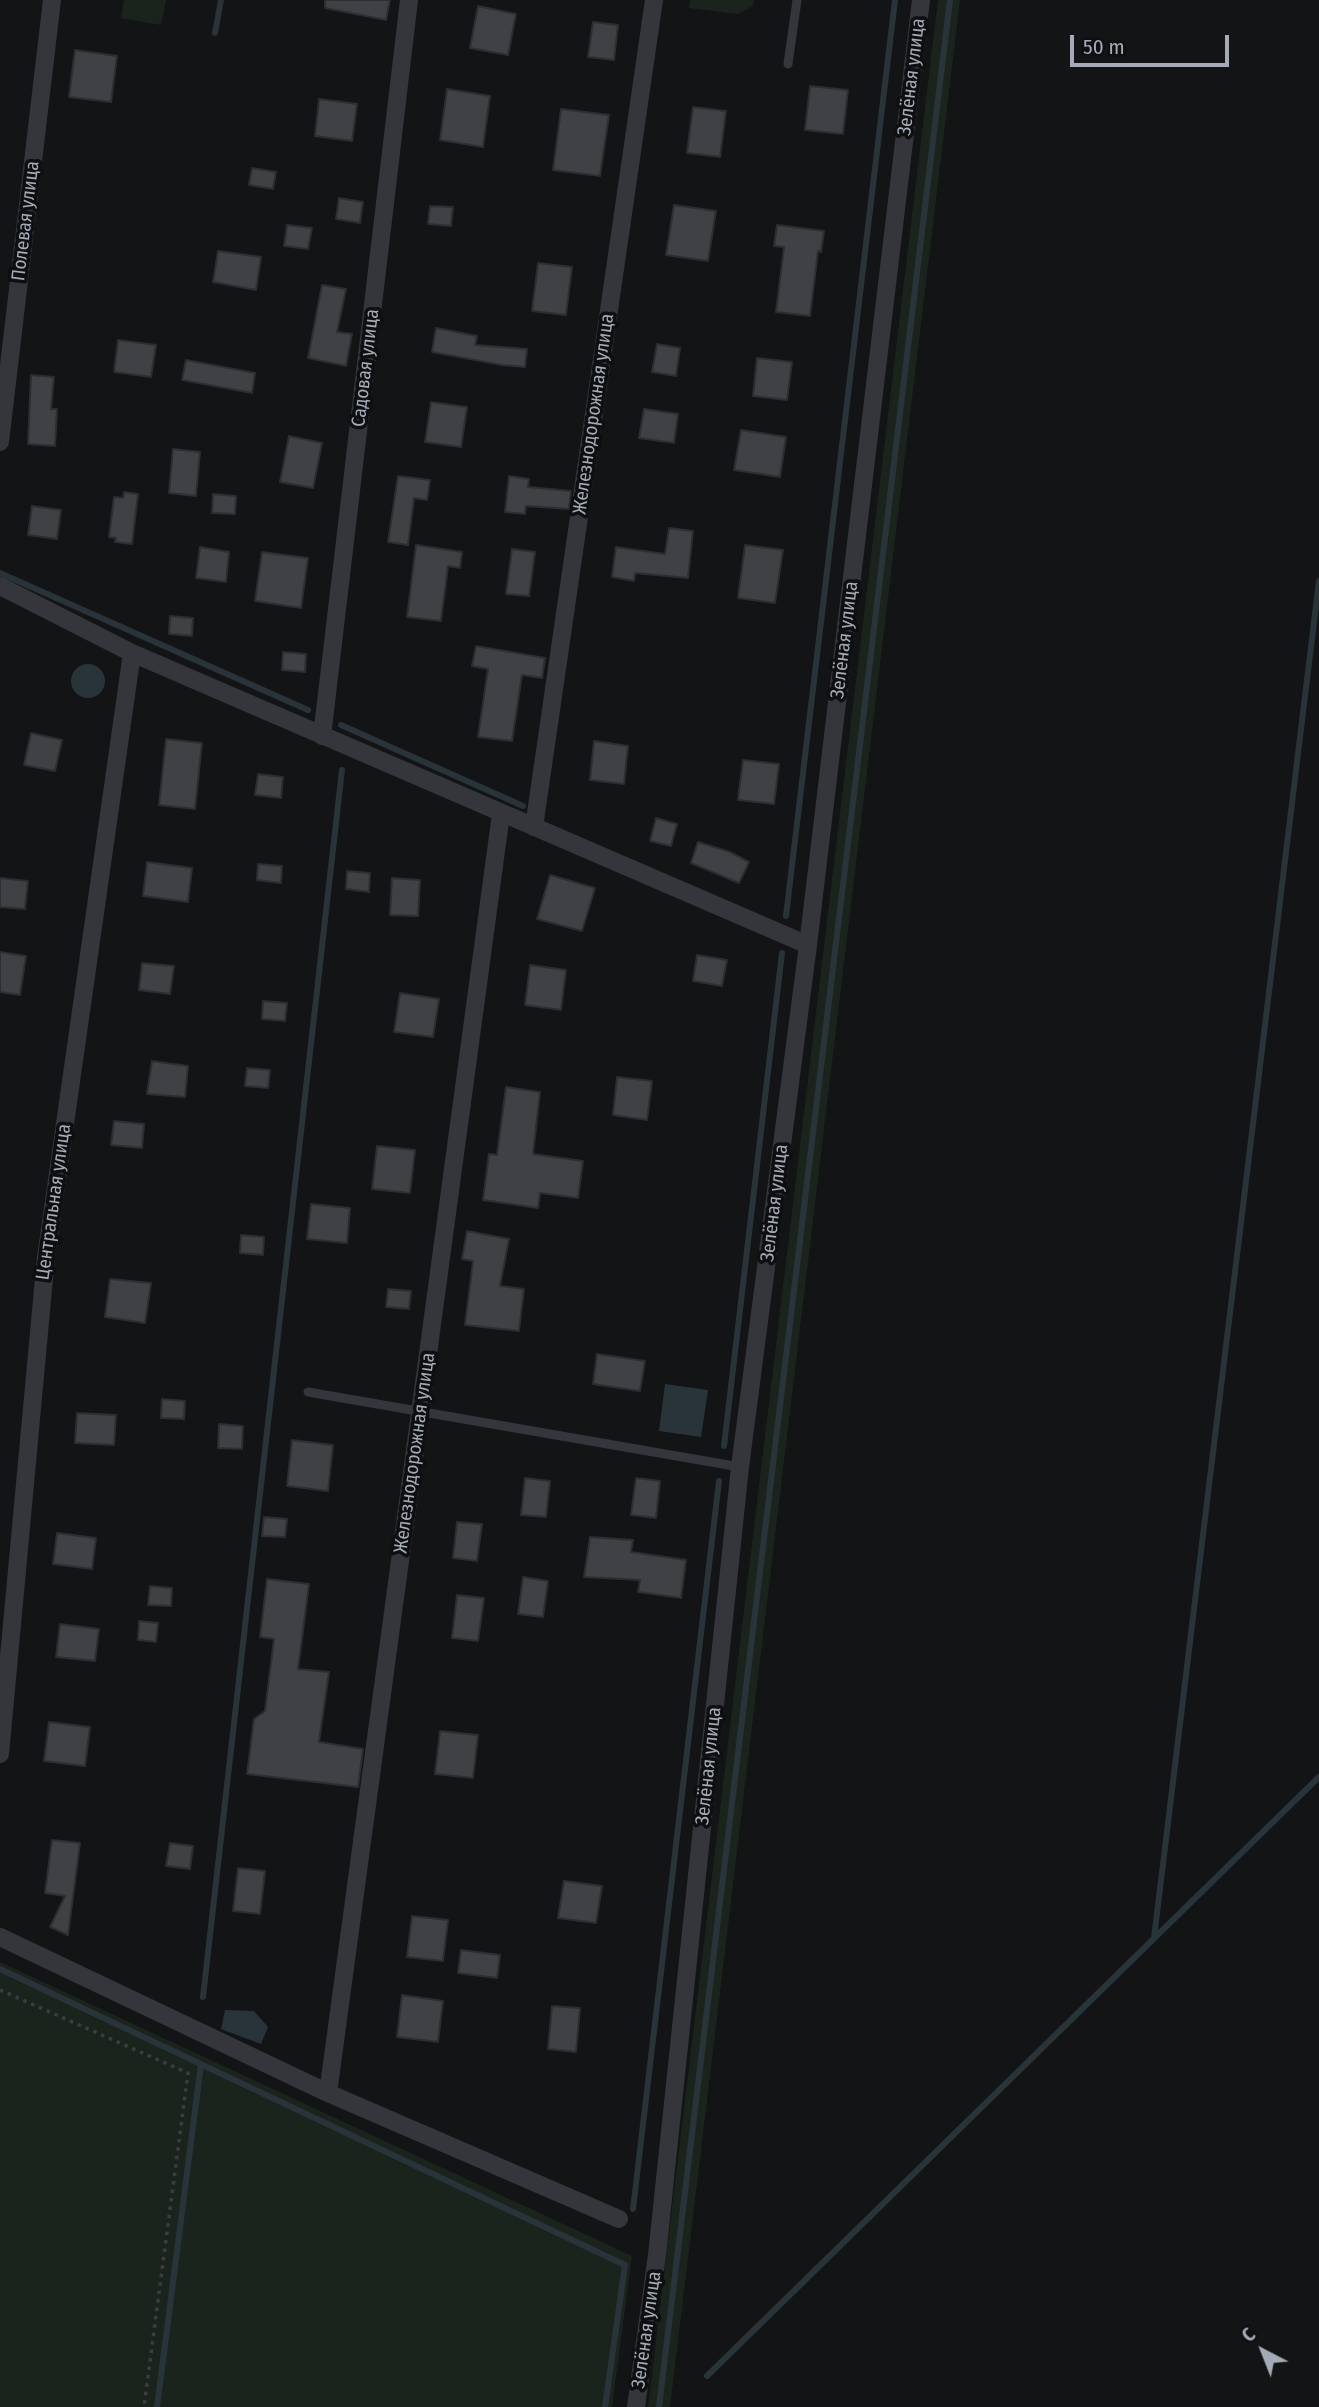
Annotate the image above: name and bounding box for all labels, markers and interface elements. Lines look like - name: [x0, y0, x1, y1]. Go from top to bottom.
- street label: Зелёная улица: [893, 17, 931, 137]
- scale bar: [1074, 21, 1233, 65]
- text: 50 m: [1083, 34, 1125, 60]
- street label: Полевая улица: [7, 160, 45, 282]
- street label: Садовая улица: [347, 308, 385, 428]
- street label: Железнодорожная улица: [569, 312, 619, 516]
- street label: Зелёная улица: [826, 580, 864, 700]
- street label: Центральная улица: [32, 1122, 76, 1282]
- street label: Зелёная улица: [756, 1143, 794, 1263]
- street label: Железнодорожная улица: [390, 1351, 440, 1555]
- street label: Зелёная улица: [691, 1706, 727, 1826]
- street label: Зелёная улица: [627, 2270, 667, 2390]
- north arrow: [1228, 2316, 1298, 2386]
- text: С: [1237, 2323, 1260, 2347]

